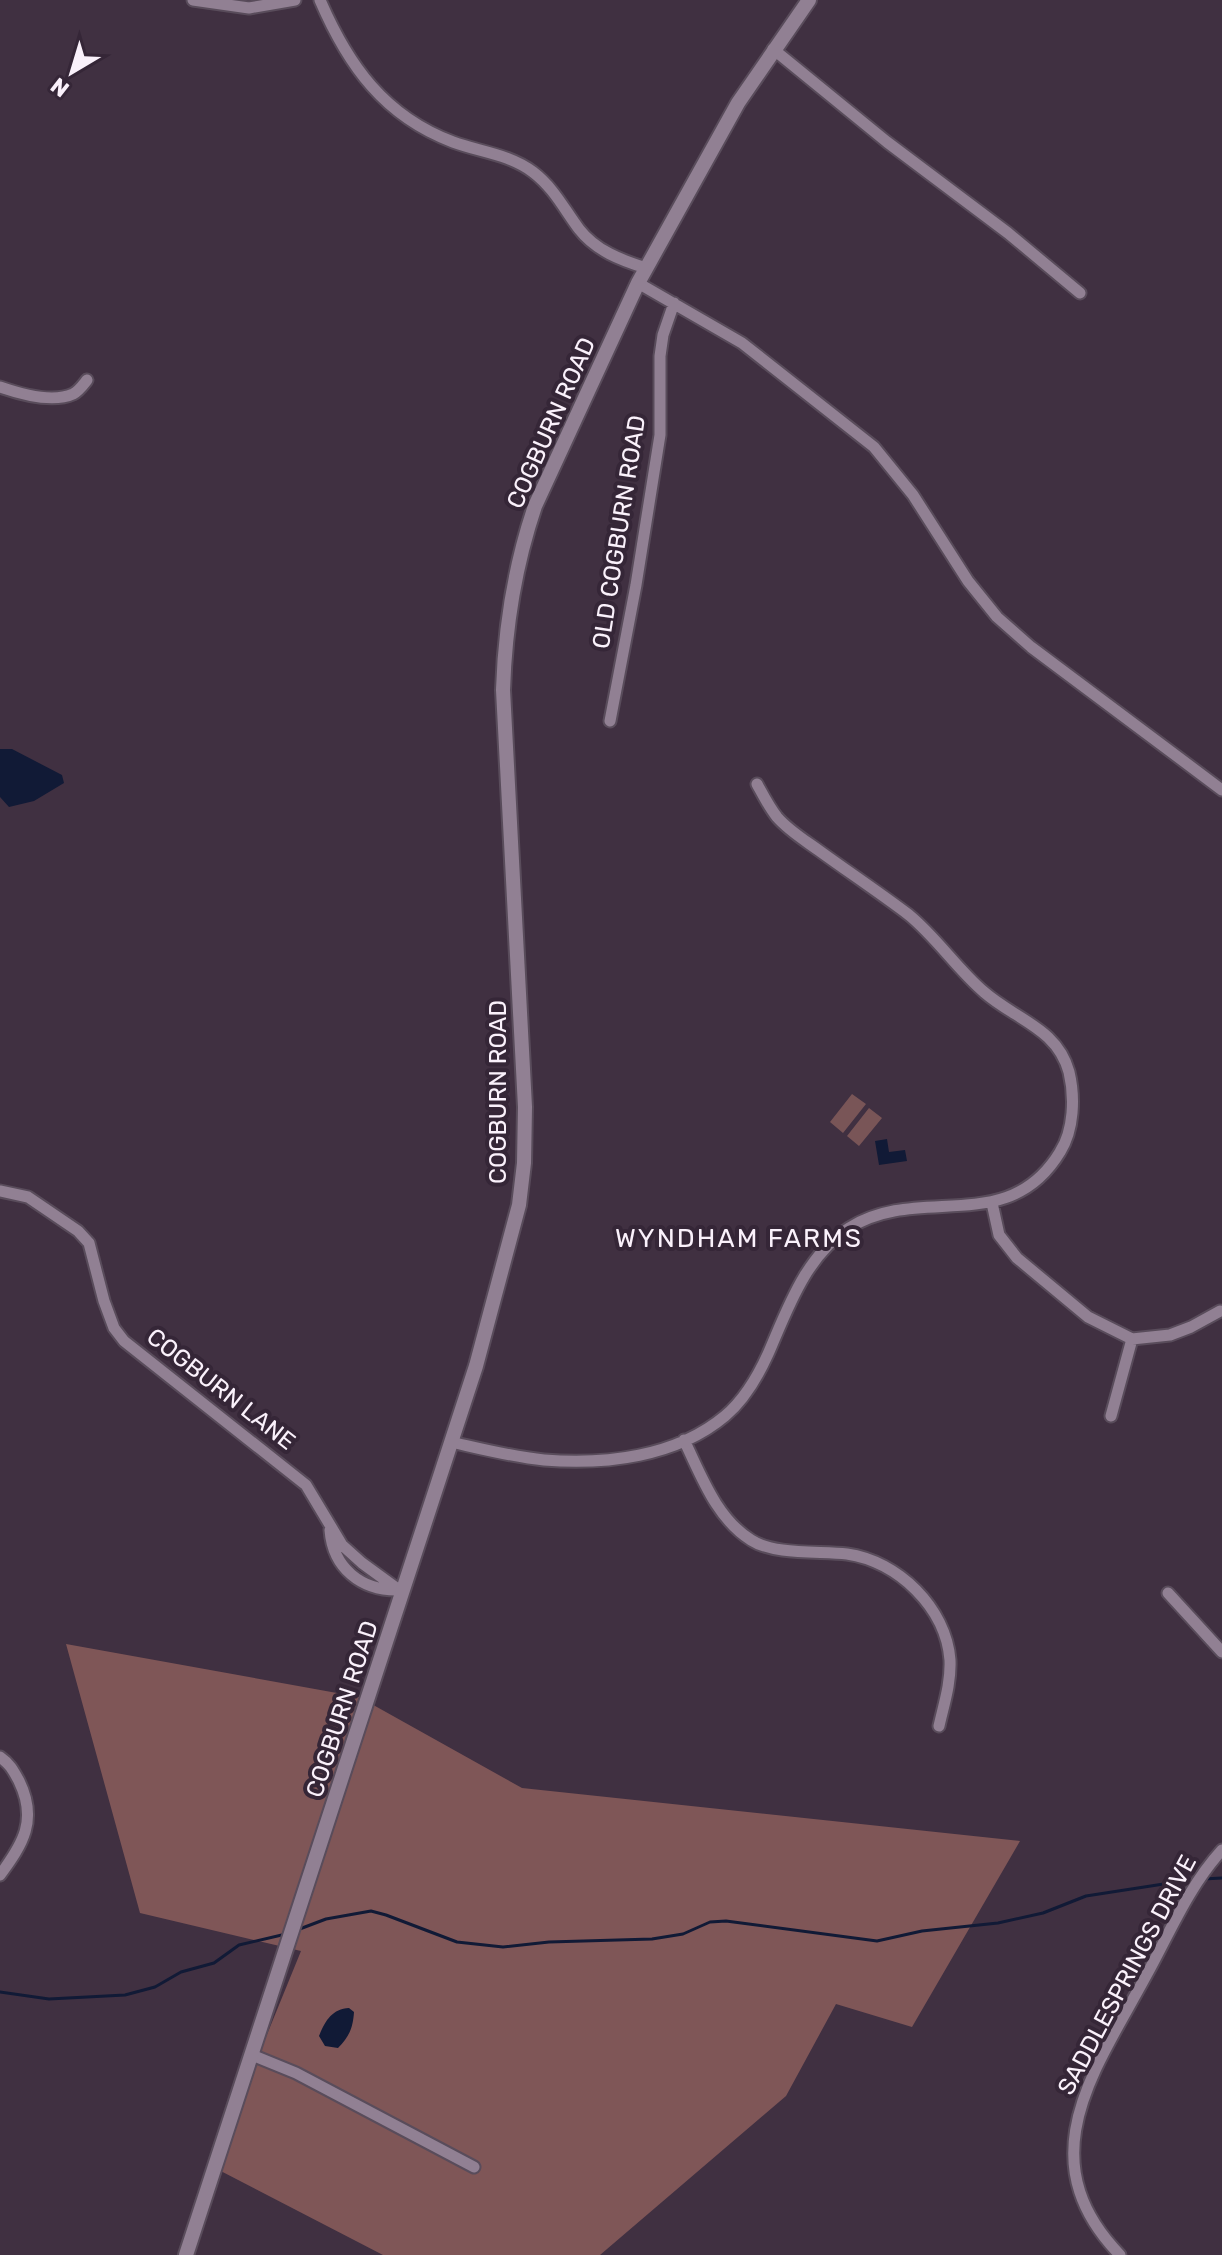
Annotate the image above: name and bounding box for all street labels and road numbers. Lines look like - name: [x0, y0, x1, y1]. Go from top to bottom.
- street label: COGBURN ROAD: [501, 333, 601, 513]
- street label: OLD COGBURN ROAD: [587, 413, 651, 651]
- street label: COGBURN ROAD: [484, 1000, 512, 1184]
- street label: COGBURN LANE: [141, 1322, 301, 1456]
- street label: COGBURN ROAD: [300, 1617, 384, 1801]
- street label: SADDLESPRINGS DRIVE: [1052, 1850, 1202, 2100]

